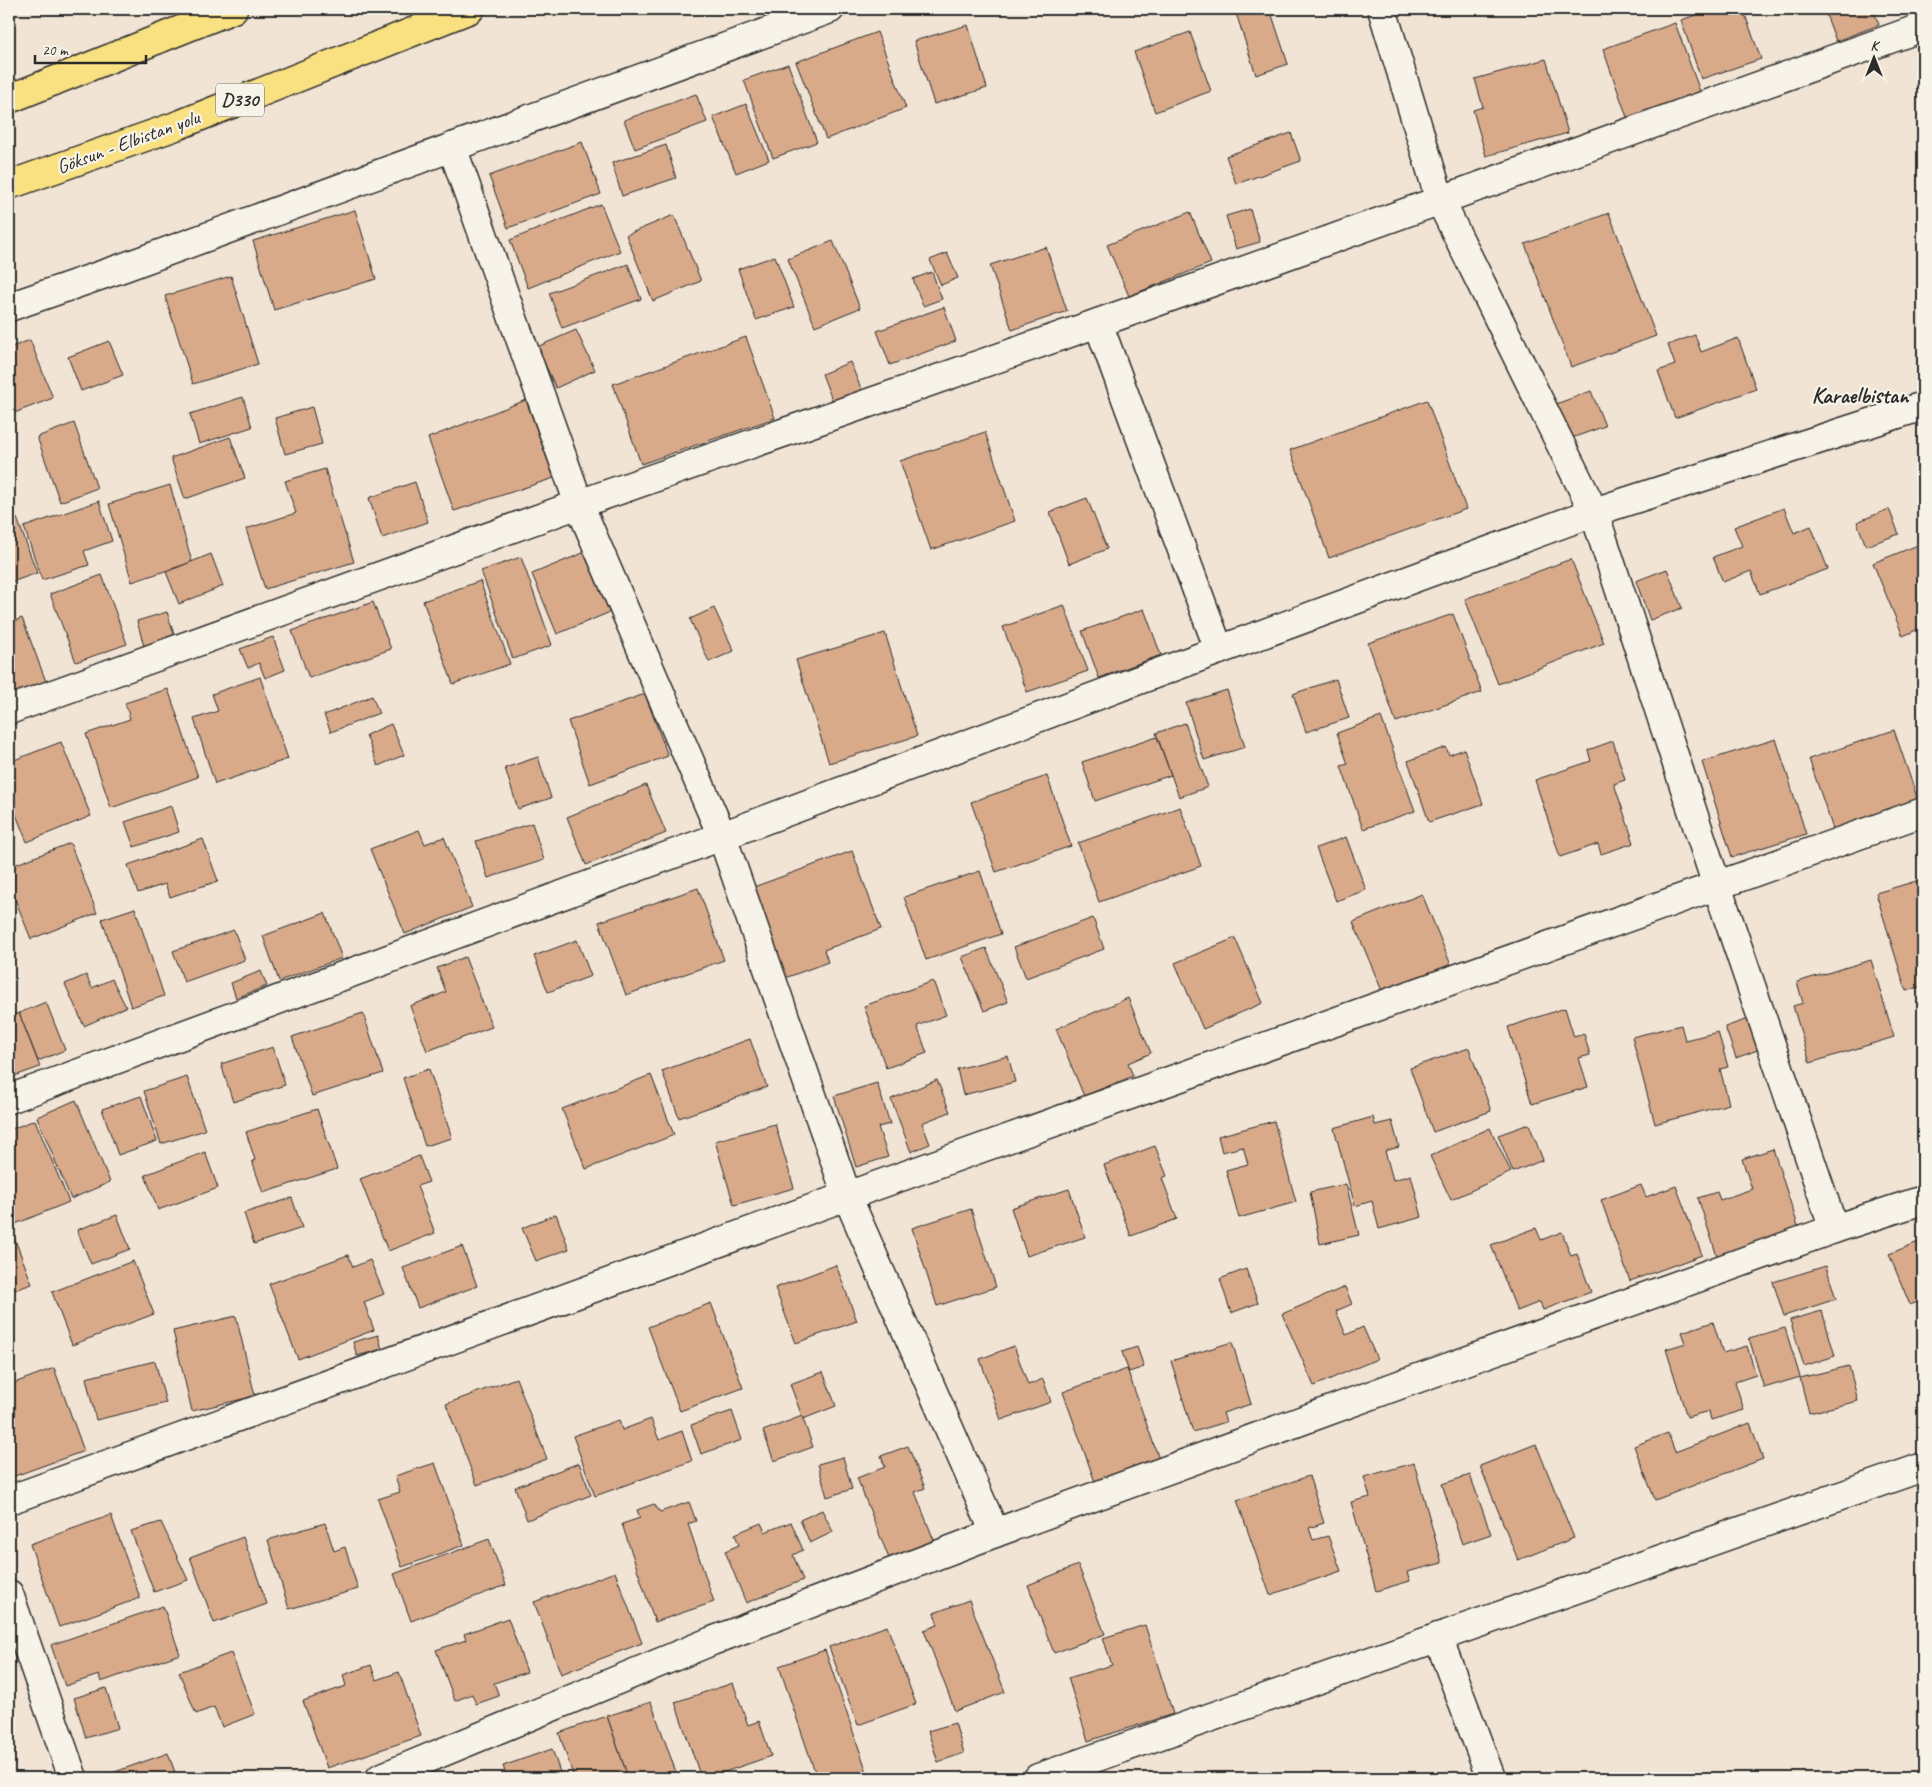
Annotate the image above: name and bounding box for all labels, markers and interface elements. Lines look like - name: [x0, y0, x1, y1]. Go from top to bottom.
- scale bar: [35, 32, 146, 64]
- north arrow: [1850, 32, 1900, 82]
- text: K: [1870, 37, 1880, 54]
- text: 20 m: [42, 41, 69, 60]
- road number: D330: [216, 84, 264, 116]
- street label: Göksun - Elbistan yolu: [53, 104, 204, 179]
- district label: Karaelbistan: [1812, 382, 1910, 410]

